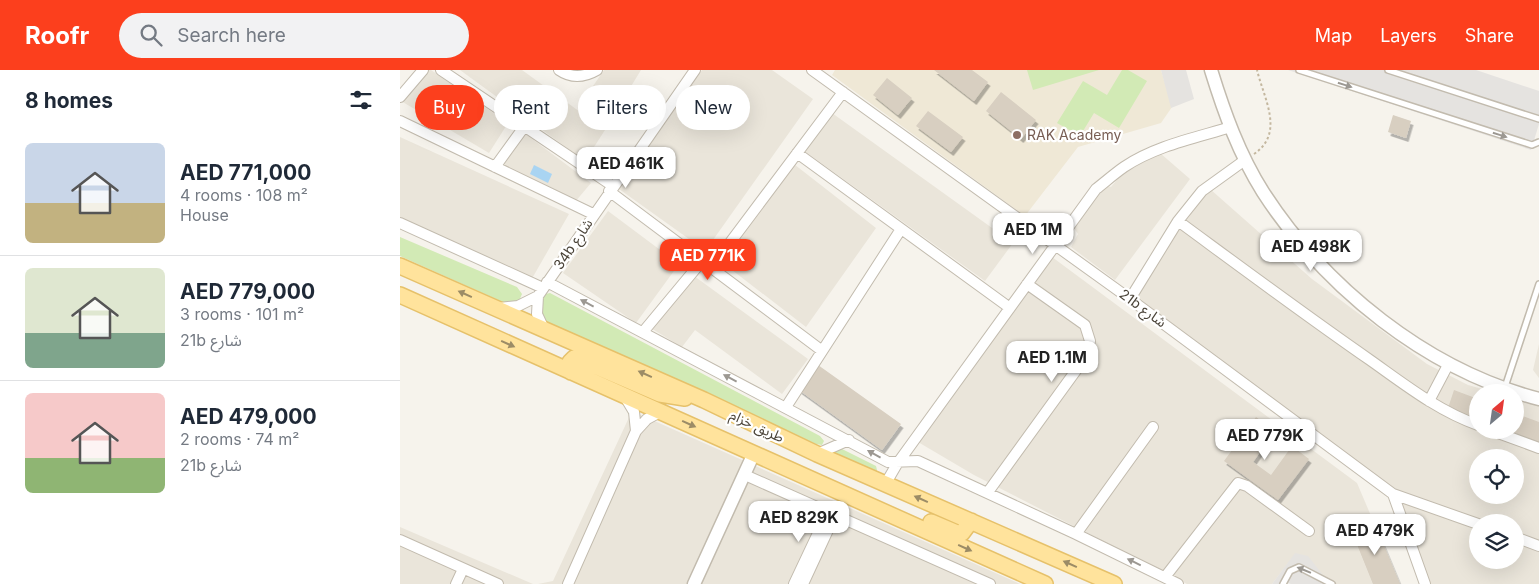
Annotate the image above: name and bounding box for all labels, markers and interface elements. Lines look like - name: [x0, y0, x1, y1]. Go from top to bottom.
- search box: [119, 13, 469, 58]
- text: Roofr: [25, 21, 89, 50]
- icon: search: [137, 21, 165, 49]
- text: Search here: [177, 24, 286, 47]
- text: Map: [1315, 25, 1352, 46]
- text: Layers: [1380, 25, 1437, 46]
- text: Share: [1465, 25, 1514, 46]
- one-way arrow: [1338, 82, 1353, 89]
- chip: Buy: [415, 85, 484, 130]
- chip: Rent: [494, 85, 568, 130]
- chip: Filters: [578, 85, 666, 130]
- chip: New: [676, 85, 750, 130]
- icon: filters: [347, 86, 375, 114]
- text: 8 homes: [25, 88, 113, 113]
- place label: RAK Academy: [1027, 126, 1121, 143]
- marker: RAK Academy: [1011, 129, 1023, 141]
- one-way arrow: [1493, 131, 1508, 139]
- pin: AED 461K: [574, 146, 678, 189]
- text: AED 461K: [588, 153, 664, 173]
- text: AED 771,000: [180, 160, 311, 185]
- icon: home: [65, 163, 125, 223]
- text: 4 rooms · 108 m²: [180, 185, 308, 205]
- text: House: [180, 205, 229, 225]
- pin: AED 1M: [992, 212, 1074, 255]
- street label: 34b شارع: [549, 215, 598, 274]
- text: AED 1M: [1004, 219, 1062, 239]
- pin: AED 498K: [1259, 230, 1363, 272]
- text: AED 498K: [1271, 236, 1351, 256]
- pin: AED 771K: [656, 238, 760, 281]
- text: AED 771K: [671, 245, 745, 265]
- text: AED 779,000: [180, 279, 315, 304]
- street label: 21b شارع: [1115, 285, 1170, 333]
- icon: home: [65, 288, 125, 348]
- one-way arrow: [458, 290, 472, 298]
- one-way arrow: [579, 299, 594, 307]
- text: 3 rooms · 101 m²: [180, 304, 304, 324]
- text: 21b شارع: [180, 330, 242, 350]
- one-way arrow: [501, 340, 515, 348]
- pin: AED 1.1M: [1000, 340, 1104, 383]
- text: AED 1.1M: [1017, 347, 1087, 367]
- one-way arrow: [638, 370, 652, 378]
- one-way arrow: [723, 374, 738, 382]
- north arrow: [1469, 384, 1524, 439]
- map controls: [1469, 384, 1524, 569]
- text: AED 479,000: [180, 404, 317, 429]
- street label: طريق خزام: [726, 406, 787, 448]
- icon: home: [65, 413, 125, 473]
- pin: AED 779K: [1213, 418, 1317, 461]
- one-way arrow: [682, 421, 696, 429]
- text: AED 779K: [1226, 425, 1304, 445]
- text: 2 rooms · 74 m²: [180, 429, 299, 449]
- button: locate: [1469, 449, 1524, 504]
- one-way arrow: [867, 450, 881, 459]
- text: 21b شارع: [180, 455, 242, 475]
- one-way arrow: [914, 494, 928, 502]
- pin: AED 829K: [747, 500, 851, 543]
- text: AED 829K: [759, 507, 839, 527]
- pin: AED 479K: [1323, 514, 1427, 556]
- button: layers: [1469, 514, 1524, 569]
- text: AED 479K: [1336, 520, 1414, 540]
- one-way arrow: [958, 544, 972, 552]
- one-way arrow: [1127, 558, 1141, 566]
- one-way arrow: [1063, 560, 1077, 568]
- one-way arrow: [1296, 566, 1311, 574]

